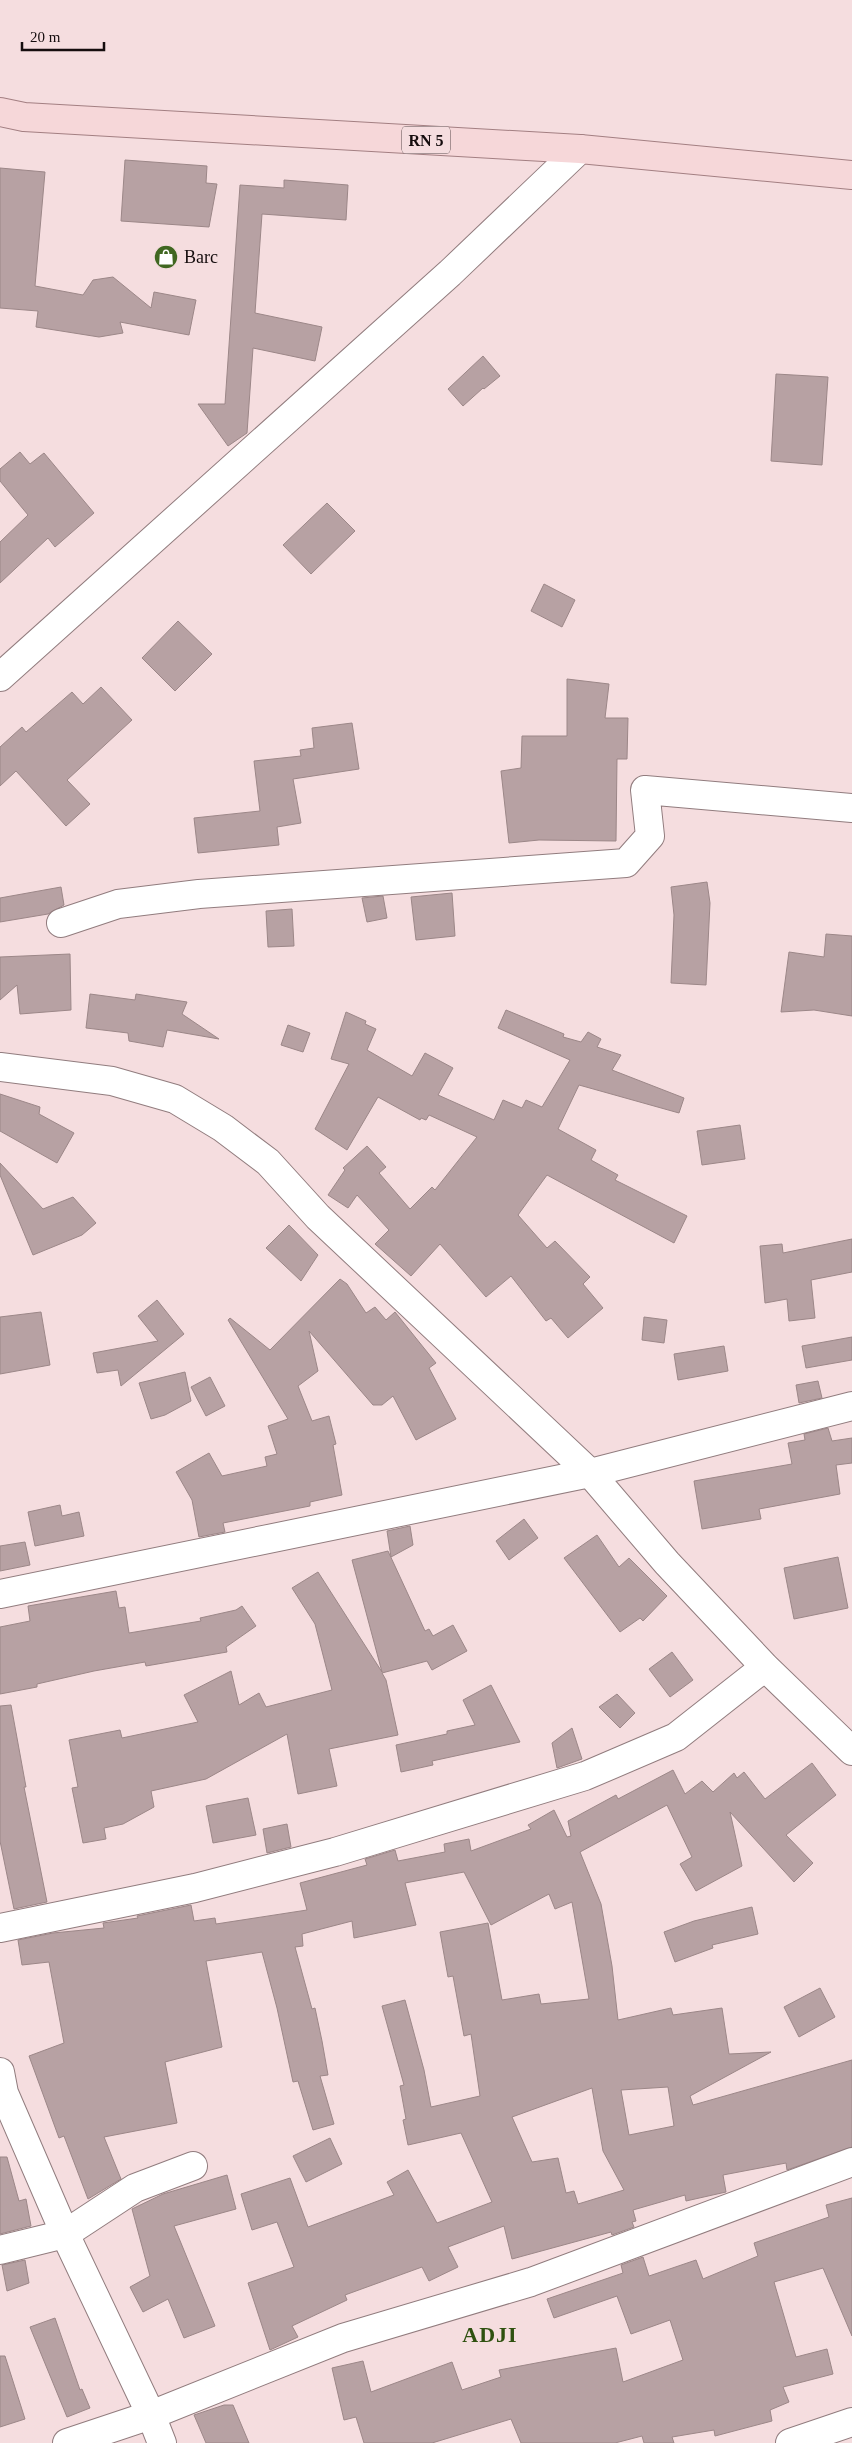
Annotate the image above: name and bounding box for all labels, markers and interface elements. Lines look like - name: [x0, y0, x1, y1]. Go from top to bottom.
- scale bar: [22, 20, 105, 52]
- text: 20 m: [30, 29, 61, 45]
- road number: RN 5: [402, 126, 450, 154]
- shop icon: Barc: [153, 244, 179, 270]
- place label: Barc: [184, 247, 218, 267]
- district label: ADJI: [462, 2322, 518, 2347]

